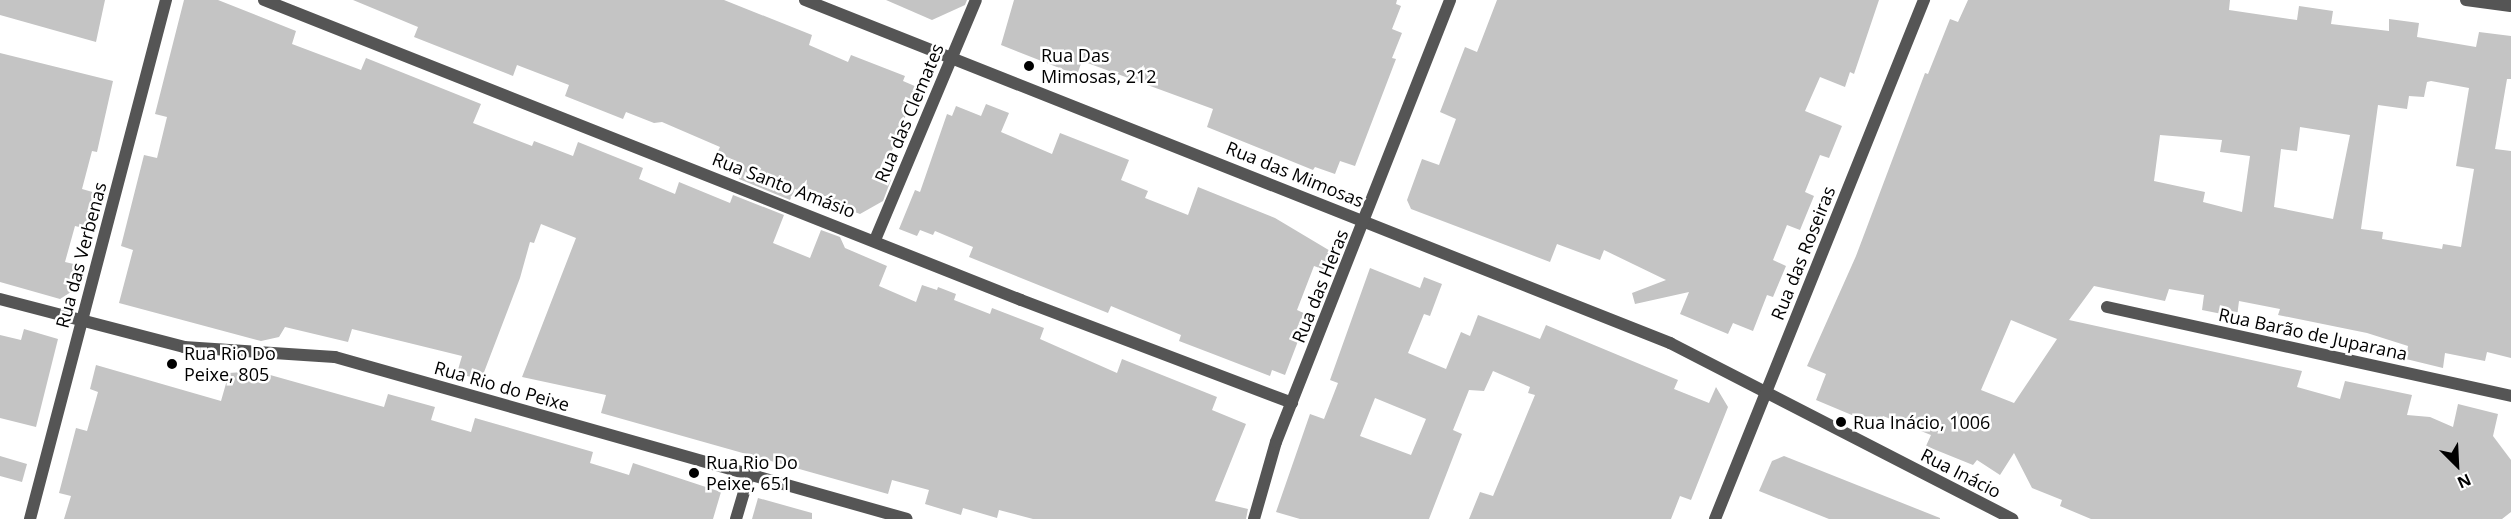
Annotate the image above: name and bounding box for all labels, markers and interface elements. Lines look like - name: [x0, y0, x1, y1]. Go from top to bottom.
- street label: Rua das Clemates: [870, 40, 948, 186]
- place label: Rua Das Mimosas, 212: [1041, 45, 1157, 88]
- marker: Rua Das Mimosas, 212: [1022, 59, 1036, 73]
- street label: Rua das Mimosas: [1223, 137, 1367, 211]
- street label: Rua Santo Amásio: [709, 148, 859, 222]
- street label: Rua das Verbenas: [51, 180, 111, 330]
- street label: Rua das Roseiras: [1766, 183, 1840, 323]
- street label: Rua das Heras: [1287, 226, 1353, 346]
- street label: Rua Barão de Juparana: [2217, 303, 2409, 365]
- place label: Rua Rio Do Peixe, 805: [184, 343, 276, 386]
- street label: Rua Rio do Peixe: [432, 356, 572, 416]
- marker: Rua Rio Do Peixe, 805: [165, 357, 179, 371]
- place label: Rua Inácio, 1006: [1853, 411, 1990, 433]
- marker: Rua Inácio, 1006: [1834, 415, 1848, 429]
- north arrow: [2427, 435, 2487, 495]
- street label: Rua Inácio: [1917, 444, 2005, 502]
- place label: Rua Rio Do Peixe, 651: [706, 452, 798, 494]
- marker: Rua Rio Do Peixe, 651: [687, 466, 701, 480]
- text: N: [2454, 469, 2475, 494]

